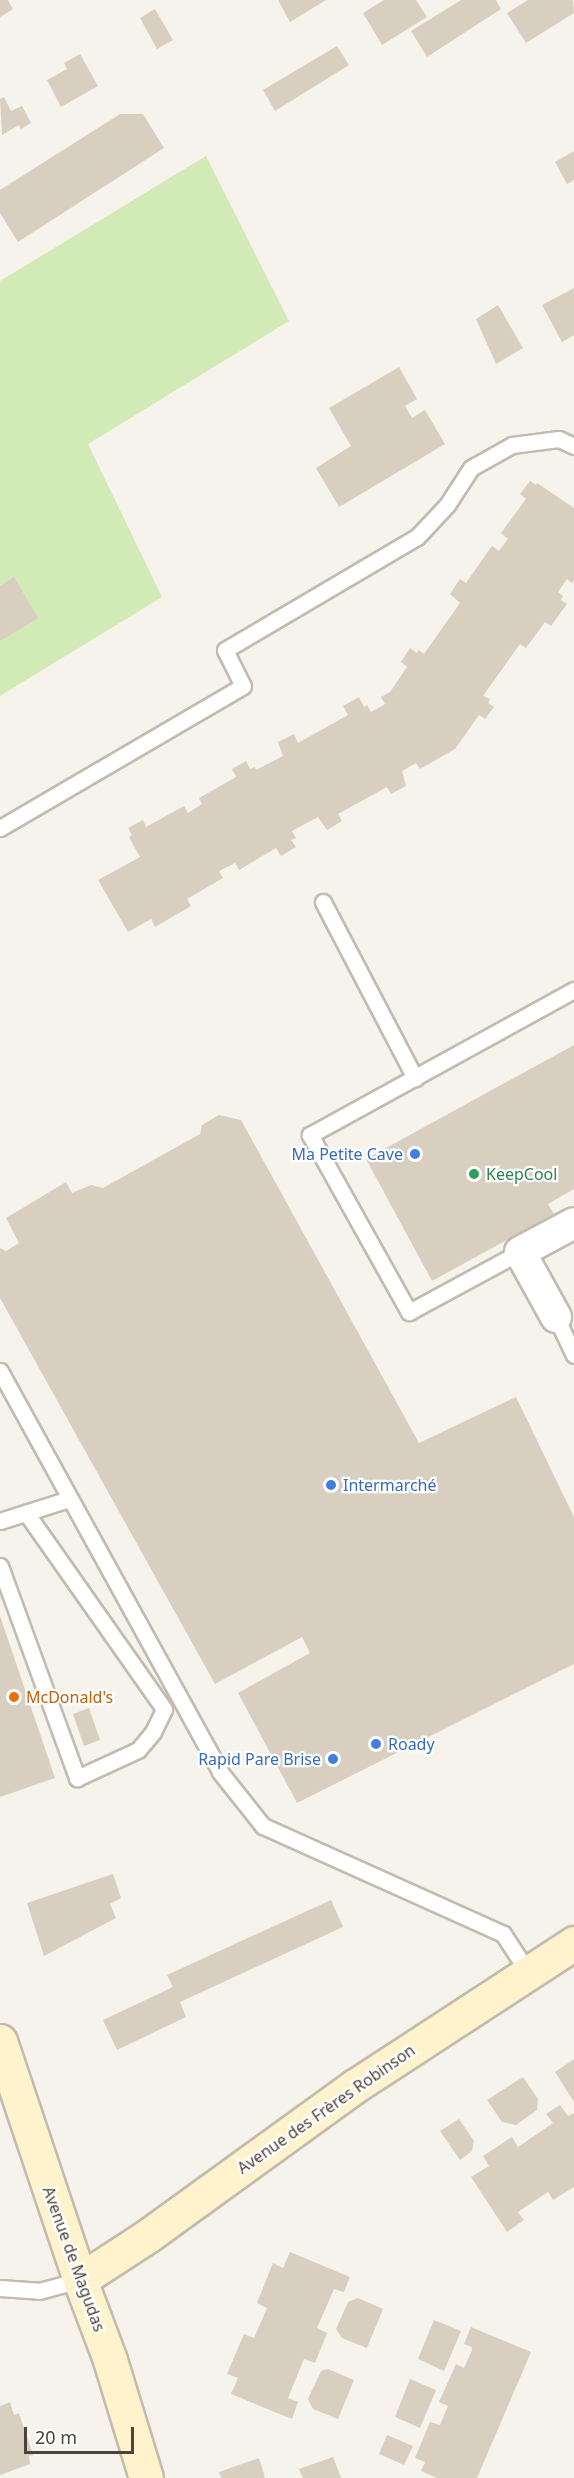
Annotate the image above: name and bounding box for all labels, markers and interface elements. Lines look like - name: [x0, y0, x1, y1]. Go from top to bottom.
- place label: Ma Petite Cave: [292, 1144, 403, 1164]
- marker: Ma Petite Cave: [408, 1147, 422, 1161]
- place label: KeepCool: [486, 1164, 557, 1184]
- marker: KeepCool: [467, 1167, 481, 1181]
- place label: Intermarché: [343, 1475, 437, 1495]
- marker: Intermarché: [324, 1478, 338, 1492]
- place label: McDonald's: [26, 1687, 113, 1707]
- marker: McDonald's: [7, 1690, 21, 1704]
- place label: Roady: [388, 1734, 435, 1754]
- marker: Roady: [369, 1737, 383, 1751]
- place label: Rapid Pare Brise: [198, 1749, 321, 1769]
- marker: Rapid Pare Brise: [326, 1752, 340, 1766]
- street label: Avenue des Frères Robinson: [233, 2040, 419, 2178]
- street label: Avenue de Magudas: [39, 2184, 109, 2334]
- scale bar: [27, 2415, 136, 2453]
- text: 20 m: [35, 2425, 77, 2449]

